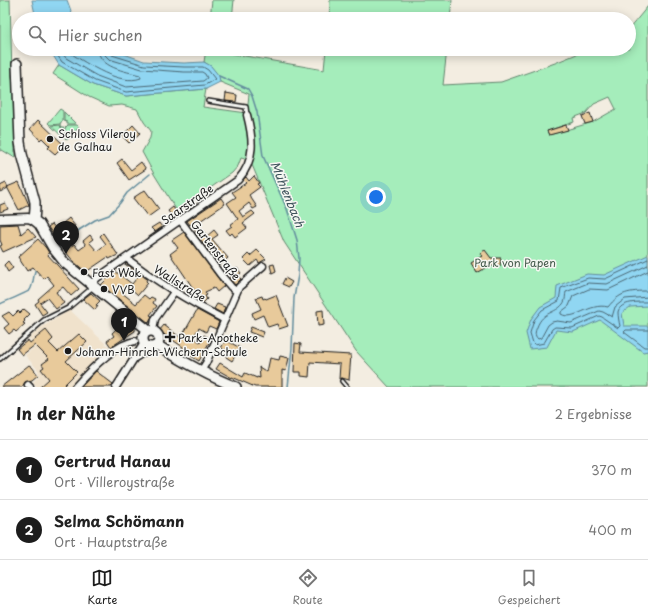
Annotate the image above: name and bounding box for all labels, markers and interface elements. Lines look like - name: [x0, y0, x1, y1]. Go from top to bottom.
- search box: [12, 12, 636, 56]
- icon: search: [26, 23, 48, 45]
- text: Hier suchen: [58, 23, 143, 46]
- place label: Schloss Vileroy de Galhau: [58, 125, 136, 155]
- marker: Schloss Vileroy de Galhau: [45, 134, 55, 144]
- water label: Mühlenbach: [267, 158, 310, 231]
- street label: Saarstraße: [158, 180, 217, 228]
- your location: [366, 187, 386, 207]
- street label: Gartenstraße: [187, 216, 245, 284]
- pin: 2: [53, 221, 79, 254]
- park label: Park von Papen: [474, 254, 556, 271]
- street label: Wallstraße: [151, 260, 210, 306]
- place label: Fast Wok: [92, 264, 142, 281]
- marker: Fast Wok: [79, 267, 89, 277]
- place label: VVB: [112, 281, 134, 298]
- marker: VVB: [99, 284, 109, 294]
- pin: 1: [111, 308, 137, 341]
- place label: Park-Apotheke: [178, 329, 258, 346]
- marker: Park-Apotheke: [165, 332, 175, 342]
- place label: Johann-Hinrich-Wichern-Schule: [76, 343, 247, 360]
- marker: Johann-Hinrich-Wichern-Schule: [63, 346, 73, 356]
- text: In der Nähe: [16, 400, 115, 426]
- text: 2 Ergebnisse: [555, 404, 632, 423]
- text: Gertrud Hanau: [54, 449, 171, 472]
- text: 1: [26, 460, 32, 479]
- text: 370 m: [591, 460, 632, 479]
- text: Ort · Villeroystraße: [54, 472, 175, 491]
- text: Selma Schömann: [54, 509, 184, 532]
- text: 2: [24, 520, 34, 539]
- text: 400 m: [589, 520, 632, 539]
- text: Ort · Hauptstraße: [54, 532, 167, 551]
- tab: Karte: [88, 567, 117, 608]
- tab: Route: [293, 567, 323, 608]
- tab: Gespeichert: [498, 567, 560, 608]

